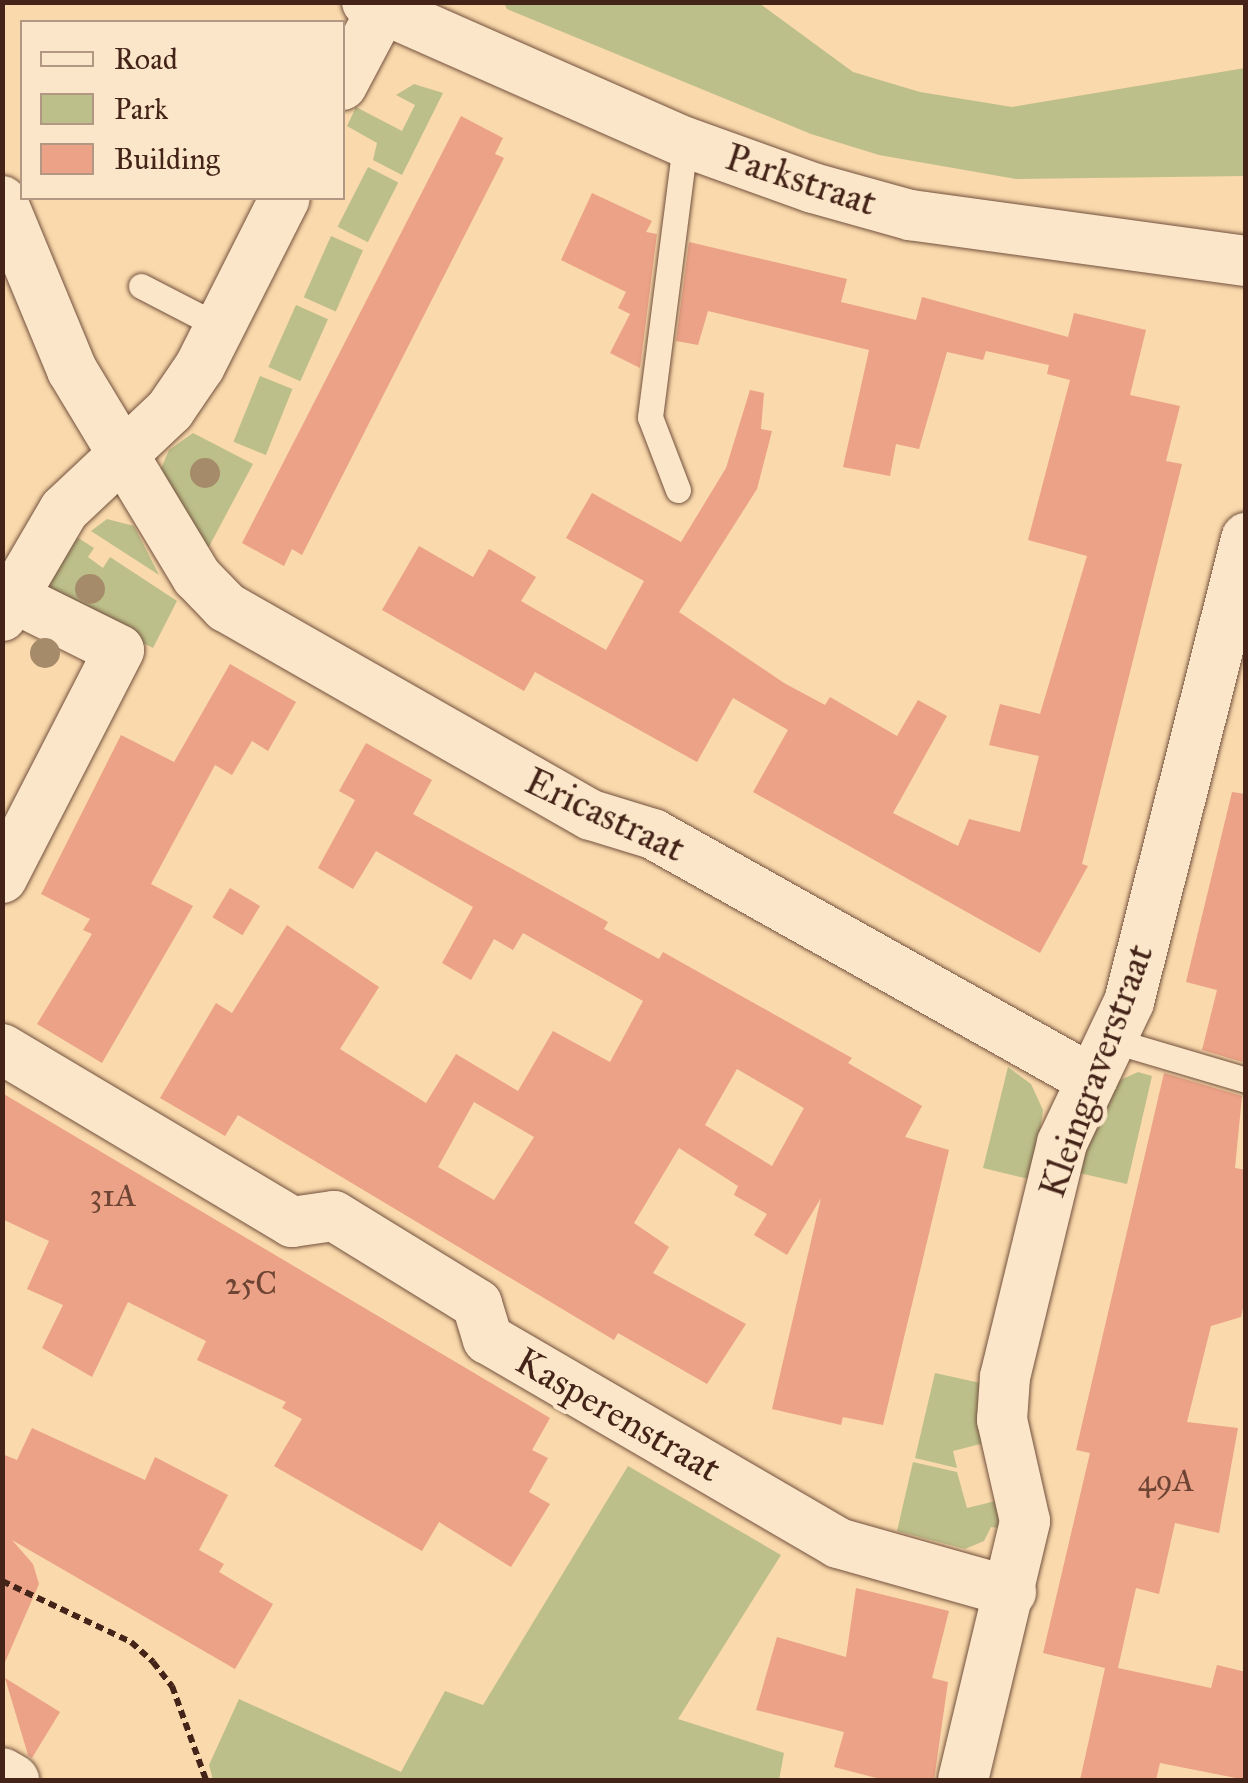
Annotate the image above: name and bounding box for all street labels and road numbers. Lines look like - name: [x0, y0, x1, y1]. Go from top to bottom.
- street label: Parkstraat: [720, 134, 882, 226]
- street label: Ericastraat: [518, 758, 692, 872]
- street label: Kleingraverstraat: [1029, 938, 1163, 1204]
- street label: Kasperenstraat: [507, 1338, 729, 1492]

